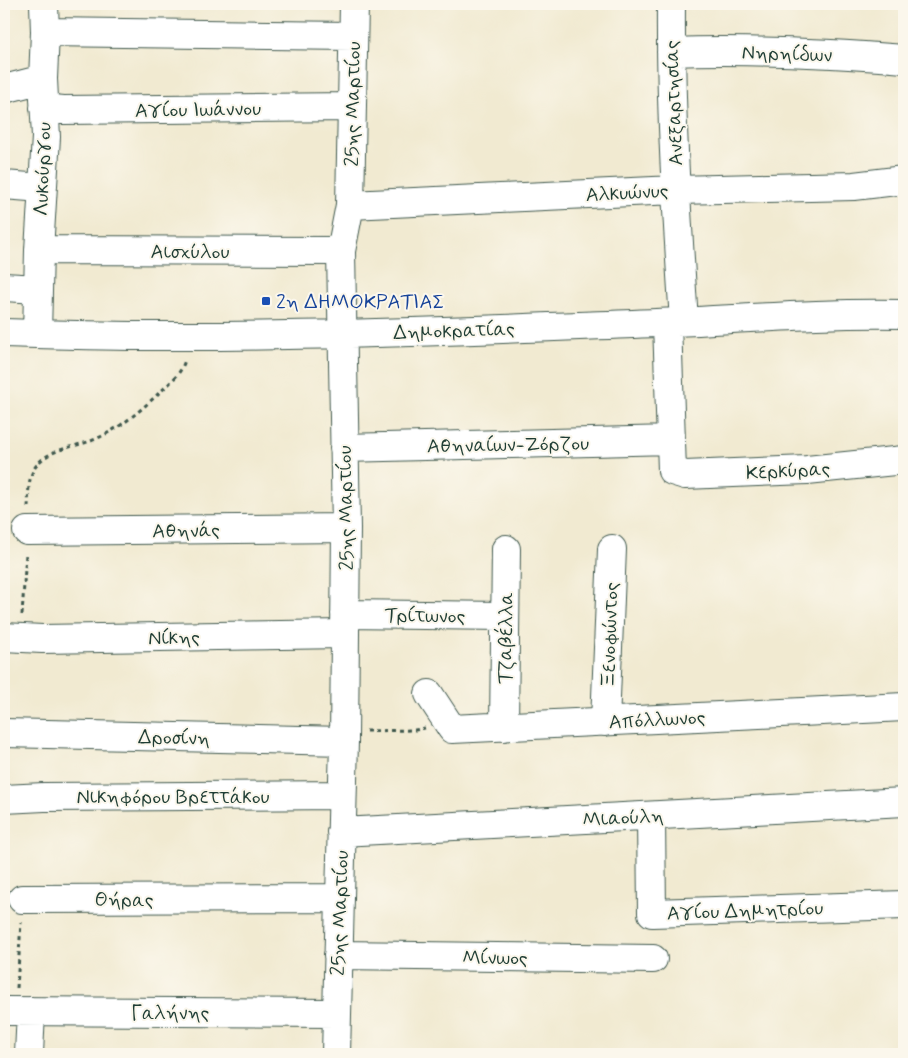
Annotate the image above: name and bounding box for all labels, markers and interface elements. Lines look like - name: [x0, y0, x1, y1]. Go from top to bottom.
- street label: Νηρηίδων: [741, 39, 833, 70]
- street label: Ανεξαρτησίας: [659, 40, 690, 166]
- street label: 25ης Μαρτίου: [339, 41, 368, 167]
- street label: Αγίου Ιωάννου: [135, 96, 261, 125]
- street label: Λυκούργου: [28, 122, 59, 216]
- street label: Αλκυώνυς: [585, 178, 669, 209]
- street label: Αισχύλου: [151, 239, 229, 266]
- place label: 2η ΔΗΜΟΚΡΑΤΙΑΣ: [276, 289, 444, 316]
- marker: 2η ΔΗΜΟΚΡΑΤΙΑΣ: [260, 295, 272, 307]
- street label: Δημοκρατίας: [393, 316, 515, 347]
- street label: Αθηναίων-Ζόρζου: [427, 431, 589, 460]
- street label: 25ης Μαρτίου: [332, 445, 361, 571]
- street label: Κερκύρας: [745, 456, 831, 487]
- street label: Αθηνάς: [152, 517, 220, 546]
- street label: Ξενοφώντος: [595, 581, 626, 689]
- street label: Τζαβέλλα: [492, 592, 521, 684]
- street label: Τρίτωνος: [384, 602, 466, 631]
- street label: Νίκης: [148, 625, 200, 652]
- street label: Απόλλωνος: [608, 704, 706, 737]
- street label: Δροσίνη: [138, 724, 210, 753]
- street label: Νικηφόρου Βρεττάκου: [76, 784, 270, 811]
- street label: Μιαούλη: [582, 803, 664, 834]
- street label: 25ης Μαρτίου: [325, 850, 356, 976]
- street label: Θήρας: [94, 887, 154, 914]
- street label: Αγίου Δημητρίου: [666, 895, 824, 928]
- street label: Μίνωος: [462, 944, 528, 973]
- street label: Γαλήνης: [131, 1000, 210, 1027]

